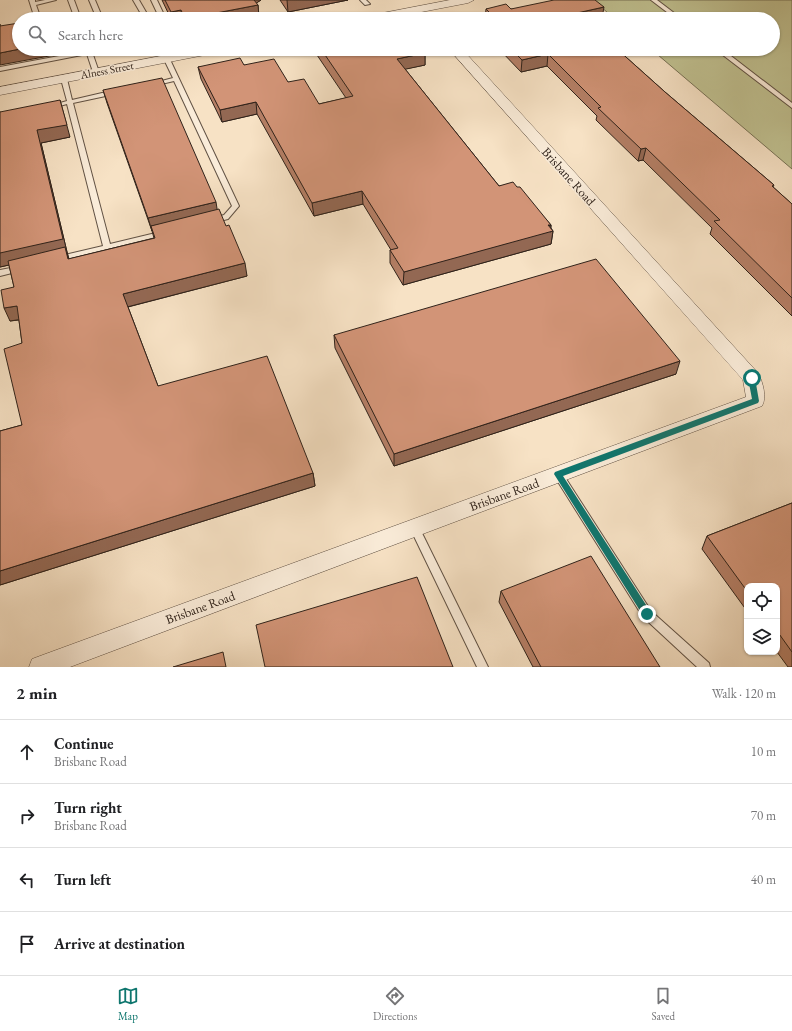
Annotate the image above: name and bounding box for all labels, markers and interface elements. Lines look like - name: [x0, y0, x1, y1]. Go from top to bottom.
- search box: [12, 12, 780, 56]
- icon: search: [26, 23, 48, 45]
- text: Search here: [58, 25, 123, 44]
- street label: Alness Street: [78, 58, 135, 82]
- street label: Brisbane Road: [538, 144, 600, 209]
- route start: [743, 369, 761, 387]
- street label: Brisbane Road: [467, 474, 542, 515]
- map controls: [744, 583, 780, 655]
- button: locate: [744, 583, 780, 619]
- street label: Brisbane Road: [163, 587, 238, 628]
- route end: [638, 605, 656, 623]
- button: layers: [744, 619, 780, 655]
- text: 2 min: [16, 682, 57, 704]
- text: Walk · 120 m: [712, 685, 776, 702]
- text: Continue: [54, 734, 114, 753]
- icon: ahead: [16, 741, 38, 763]
- text: 10 m: [751, 743, 776, 760]
- text: Brisbane Road: [54, 753, 127, 770]
- text: Turn right: [54, 798, 122, 817]
- icon: right: [16, 805, 38, 827]
- text: 70 m: [751, 807, 776, 824]
- text: Brisbane Road: [54, 817, 127, 834]
- icon: left: [16, 869, 38, 891]
- text: Turn left: [54, 870, 111, 889]
- text: 40 m: [751, 871, 776, 888]
- icon: arrive: [16, 933, 38, 955]
- text: Arrive at destination: [54, 934, 185, 953]
- tab: Map: [117, 985, 139, 1023]
- tab: Directions: [373, 985, 417, 1023]
- tab: Saved: [651, 985, 675, 1023]

